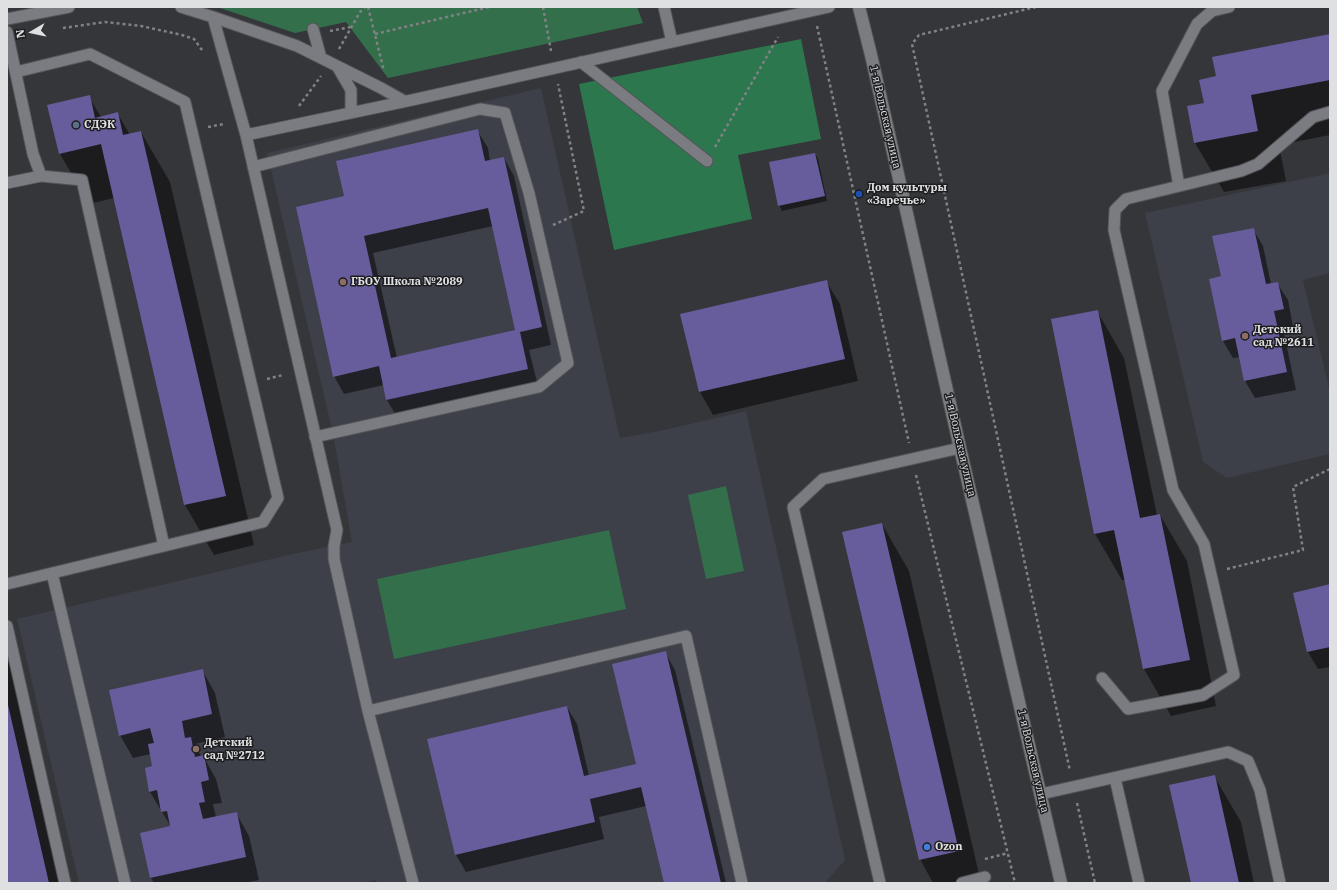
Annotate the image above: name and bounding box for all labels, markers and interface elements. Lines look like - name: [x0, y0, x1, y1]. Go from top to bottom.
- north arrow: [12, 12, 52, 52]
- text: N: [13, 28, 28, 39]
- street label: 1-я Вольская улица: [867, 64, 903, 170]
- place label: СДЭК: [84, 118, 115, 132]
- marker: СДЭК: [71, 120, 81, 130]
- place label: Дом культуры «Заречье»: [867, 181, 947, 207]
- marker: Дом культуры «Заречье»: [854, 189, 864, 199]
- place label: ГБОУ Школа №2089: [351, 275, 463, 289]
- marker: ГБОУ Школа №2089: [338, 277, 348, 287]
- place label: Детский сад №2611: [1253, 323, 1314, 349]
- marker: Детский сад №2611: [1240, 331, 1250, 341]
- street label: 1-я Вольская улица: [942, 392, 978, 498]
- street label: 1-я Вольская улица: [1015, 708, 1051, 814]
- place label: Детский сад №2712: [204, 736, 265, 762]
- marker: Детский сад №2712: [191, 744, 201, 754]
- place label: Ozon: [935, 840, 963, 854]
- marker: Ozon: [922, 842, 932, 852]

